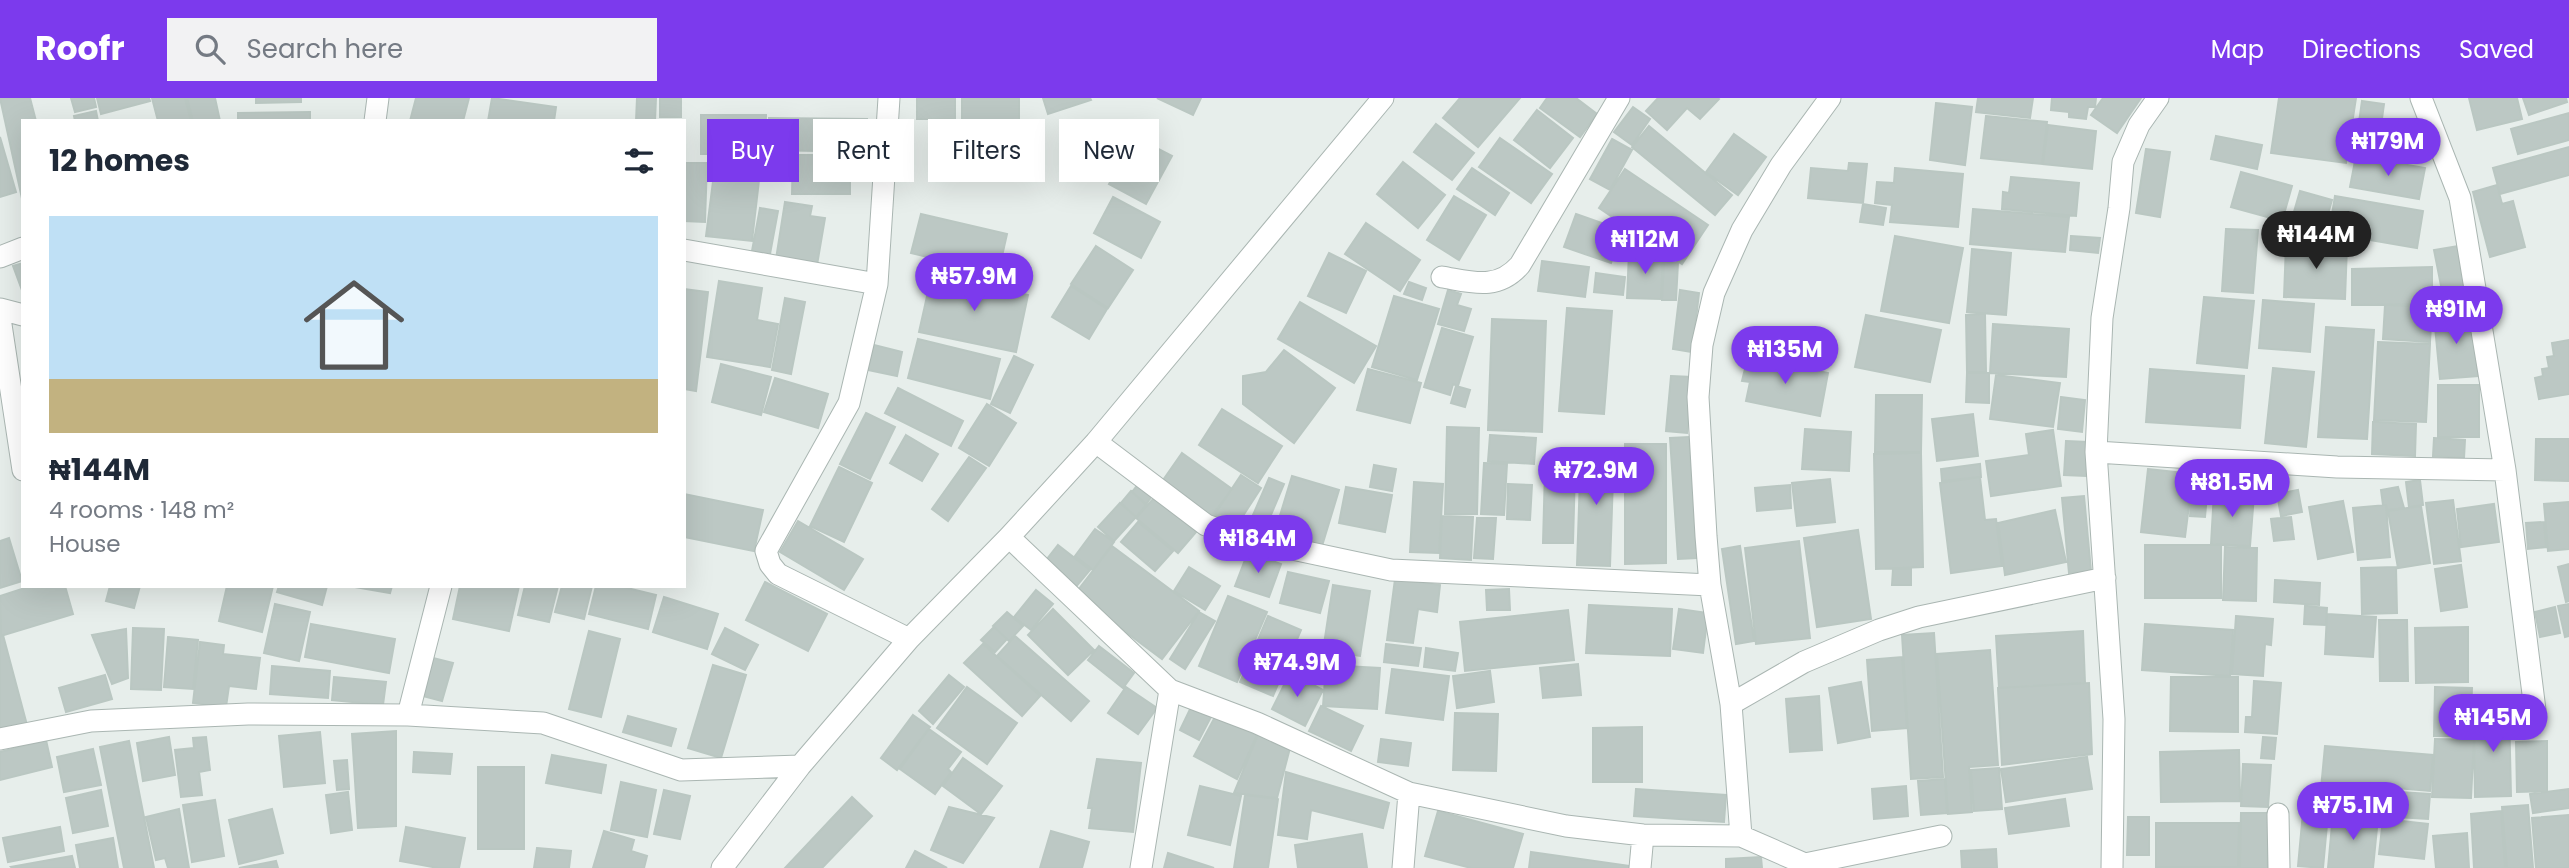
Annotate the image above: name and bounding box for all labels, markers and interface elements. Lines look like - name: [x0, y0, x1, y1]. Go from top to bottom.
- search box: [167, 18, 657, 81]
- text: Roofr: [35, 25, 125, 72]
- icon: search: [191, 30, 229, 68]
- text: Search here: [247, 31, 403, 67]
- text: Map: [2211, 33, 2264, 66]
- text: Directions: [2302, 33, 2421, 66]
- text: Saved: [2459, 33, 2534, 66]
- pin: ₦179M: [2339, 118, 2437, 178]
- chip: Buy: [707, 119, 799, 182]
- chip: Rent: [813, 119, 914, 182]
- chip: Filters: [928, 119, 1045, 182]
- chip: New: [1059, 119, 1159, 182]
- text: ₦179M: [2352, 125, 2424, 157]
- text: 12 homes: [49, 139, 190, 182]
- icon: filters: [620, 142, 658, 180]
- pin: ₦144M: [2267, 212, 2365, 271]
- pin: ₦112M: [1596, 216, 1694, 276]
- text: ₦144M: [2277, 218, 2355, 250]
- text: ₦112M: [1611, 223, 1679, 255]
- pin: ₦57.9M: [917, 254, 1031, 313]
- text: ₦57.9M: [931, 260, 1017, 292]
- icon: home: [291, 262, 417, 388]
- pin: ₦91M: [2415, 286, 2497, 346]
- text: ₦91M: [2426, 293, 2486, 325]
- pin: ₦135M: [1736, 327, 1834, 386]
- text: ₦135M: [1747, 333, 1823, 365]
- text: ₦144M: [49, 448, 150, 491]
- pin: ₦72.9M: [1539, 448, 1653, 507]
- text: ₦72.9M: [1554, 454, 1638, 486]
- pin: ₦81.5M: [2175, 460, 2289, 519]
- text: ₦81.5M: [2191, 466, 2273, 498]
- text: 4 rooms · 148 m²: [49, 494, 234, 526]
- pin: ₦184M: [1209, 516, 1307, 575]
- text: ₦184M: [1220, 522, 1296, 554]
- text: House: [49, 528, 121, 560]
- pin: ₦74.9M: [1240, 640, 1354, 699]
- text: ₦74.9M: [1254, 646, 1340, 678]
- pin: ₦145M: [2444, 694, 2542, 754]
- text: ₦145M: [2455, 701, 2531, 733]
- pin: ₦75.1M: [2296, 782, 2410, 842]
- text: ₦75.1M: [2313, 789, 2393, 821]

